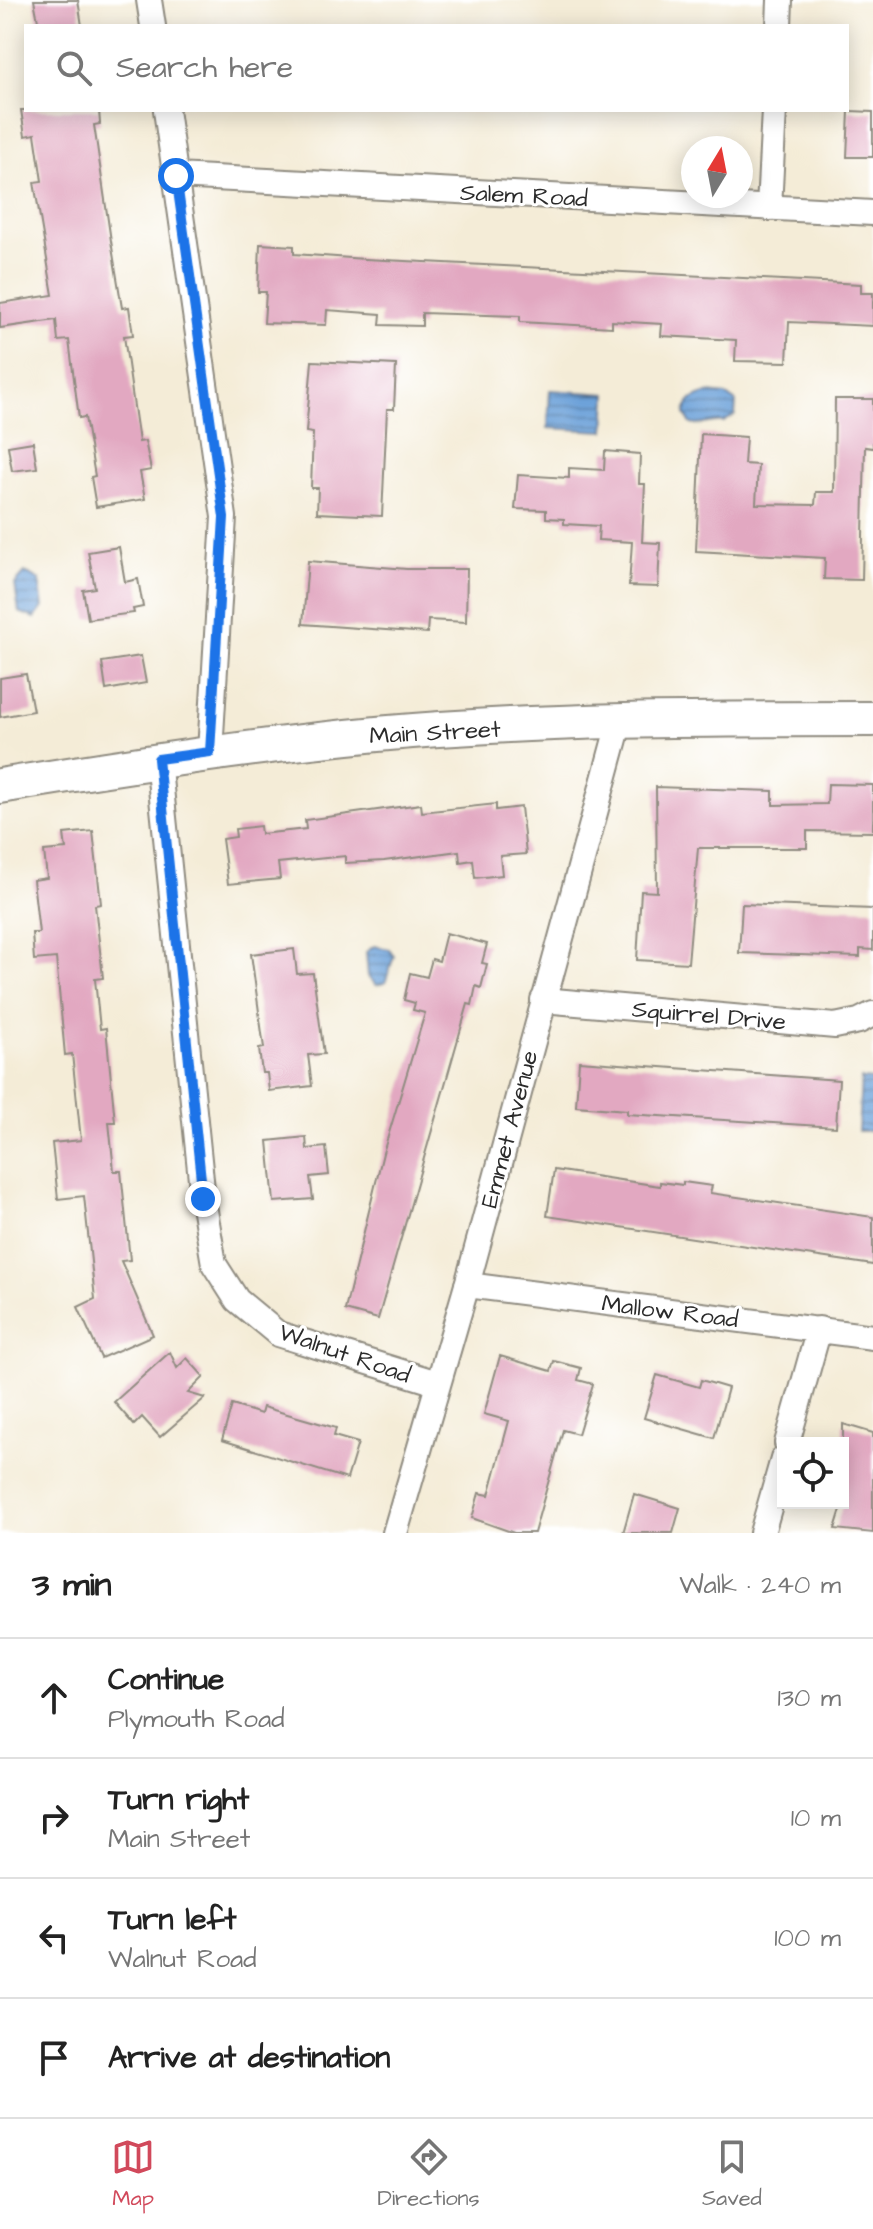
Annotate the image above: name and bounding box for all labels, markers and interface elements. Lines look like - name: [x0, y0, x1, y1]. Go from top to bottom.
- search box: [24, 24, 849, 112]
- icon: search: [52, 46, 96, 90]
- text: Search here: [116, 47, 293, 89]
- north arrow: [681, 136, 753, 208]
- route start: [158, 158, 194, 194]
- street label: Salem Road: [459, 176, 589, 216]
- street label: Main Street: [369, 713, 502, 753]
- street label: Squirrel Drive: [631, 992, 787, 1040]
- street label: Emmet Avenue: [473, 1047, 547, 1212]
- route end: [185, 1181, 221, 1217]
- street label: Mallow Road: [600, 1287, 740, 1337]
- street label: Walnut Road: [274, 1316, 415, 1392]
- map controls: [777, 1437, 849, 1509]
- button: locate: [777, 1437, 849, 1509]
- text: 3 min: [32, 1561, 112, 1609]
- text: Walk · 240 m: [679, 1567, 841, 1603]
- text: Continue: [108, 1659, 224, 1701]
- icon: ahead: [32, 1676, 76, 1720]
- text: 130 m: [777, 1680, 841, 1716]
- text: Plymouth Road: [108, 1701, 285, 1737]
- text: Turn right: [108, 1779, 249, 1821]
- icon: right: [32, 1796, 76, 1840]
- text: 10 m: [791, 1800, 841, 1836]
- text: Main Street: [108, 1821, 250, 1857]
- text: Turn left: [108, 1899, 236, 1941]
- icon: left: [32, 1916, 76, 1960]
- text: 100 m: [774, 1920, 841, 1956]
- text: Walnut Road: [108, 1941, 257, 1977]
- icon: arrive: [32, 2036, 76, 2080]
- text: Arrive at destination: [108, 2037, 390, 2079]
- tab: Map: [111, 2135, 155, 2214]
- tab: Directions: [377, 2135, 480, 2214]
- tab: Saved: [702, 2135, 762, 2214]

